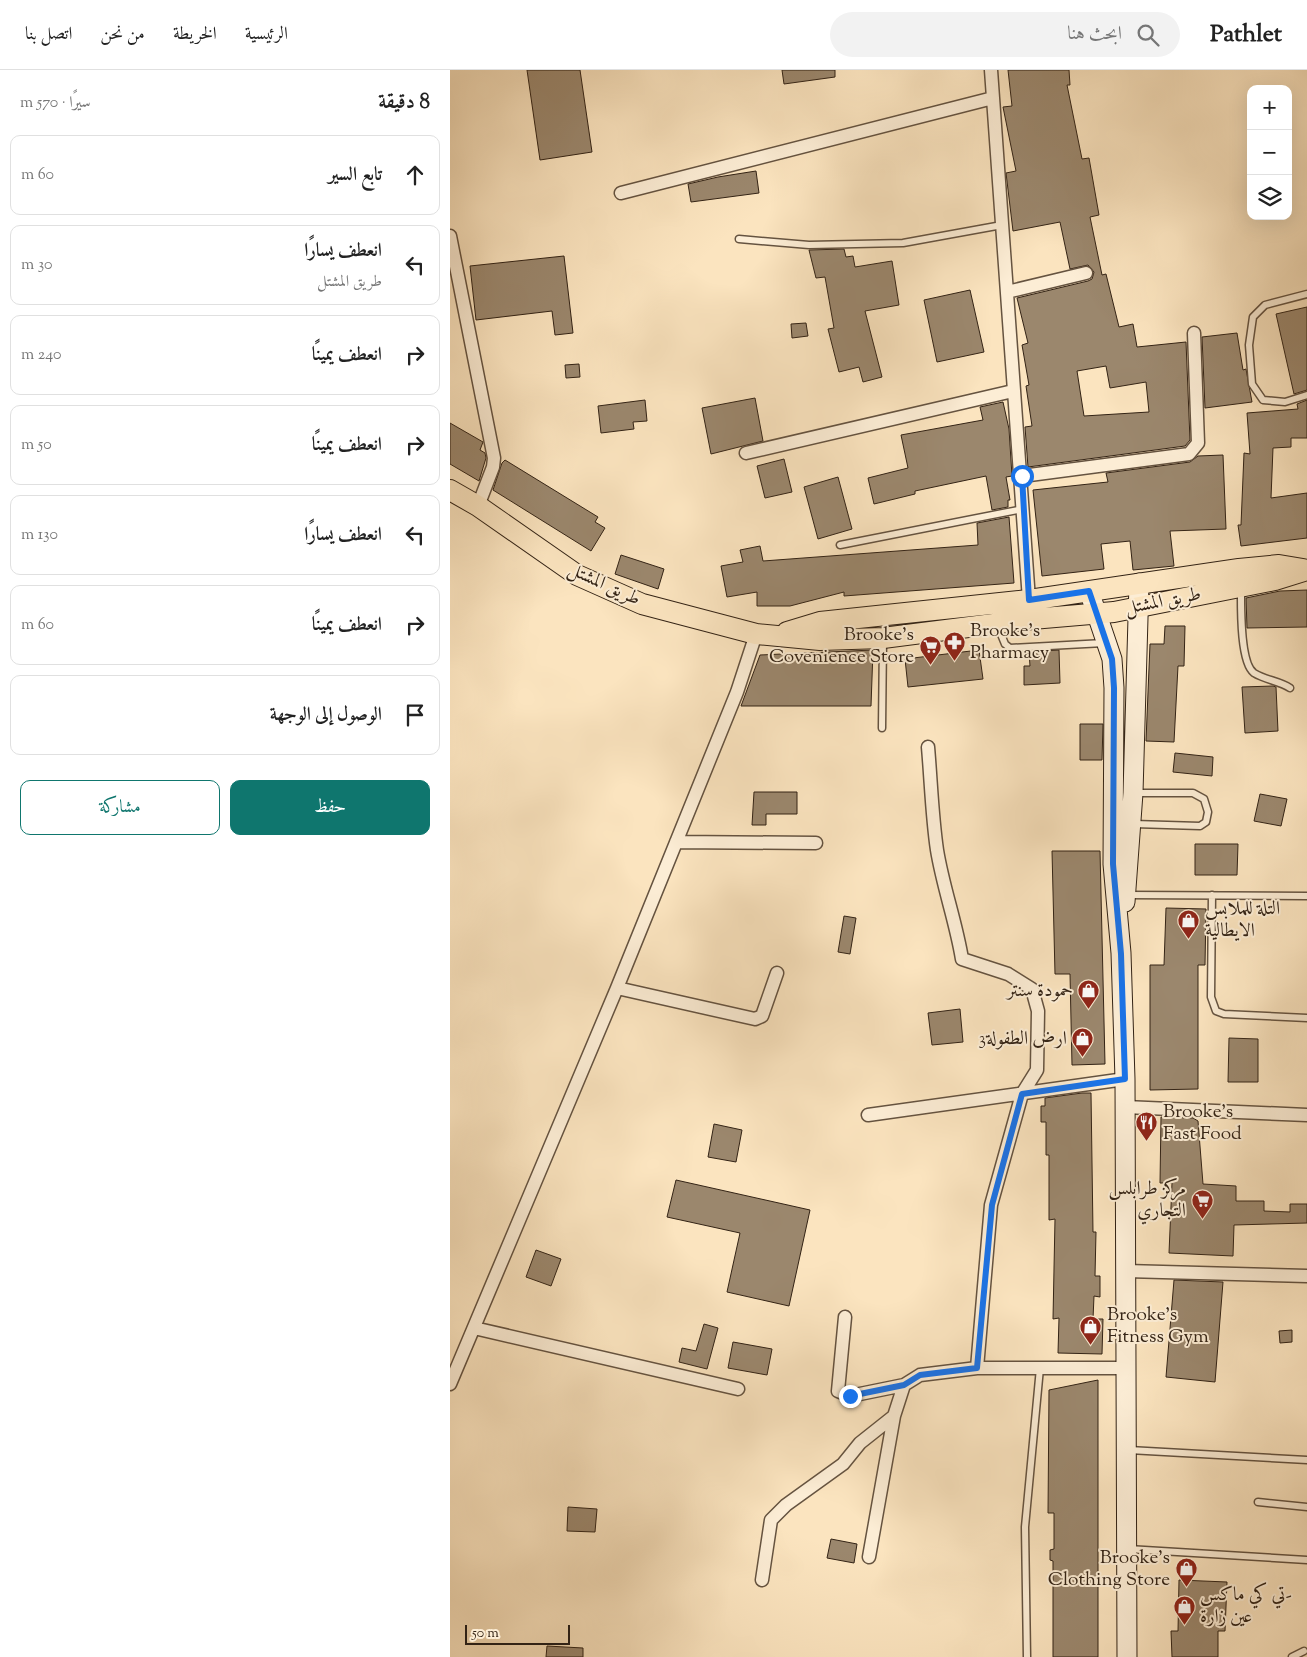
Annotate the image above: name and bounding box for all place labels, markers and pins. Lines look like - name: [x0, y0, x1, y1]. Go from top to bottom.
- place label: Brooke's Pharmacy: [970, 618, 1050, 667]
- place label: Brooke's Covenience Store: [769, 622, 914, 671]
- pharmacy icon: Brooke's Pharmacy: [942, 630, 966, 661]
- supermarket icon: Brooke's Covenience Store: [918, 634, 942, 665]
- place label: التلة للملابس الايطالية: [1205, 896, 1280, 945]
- shop icon: التلة للملابس الايطالية: [1177, 908, 1201, 939]
- place label: حمودة سنتر: [1005, 978, 1073, 1005]
- shop icon: حمودة سنتر: [1077, 979, 1101, 1010]
- place label: ارض الطفولة3: [979, 1026, 1067, 1053]
- shop icon: ارض الطفولة3: [1071, 1027, 1095, 1058]
- place label: Brooke's Fast Food: [1163, 1099, 1242, 1148]
- restaurant icon: Brooke's Fast Food: [1135, 1111, 1159, 1142]
- place label: مركز طرابلس التجاري: [1109, 1176, 1186, 1225]
- supermarket icon: مركز طرابلس التجاري: [1190, 1188, 1214, 1219]
- place label: Brooke's Fitness Gym: [1107, 1302, 1209, 1351]
- shop icon: Brooke's Fitness Gym: [1079, 1314, 1103, 1345]
- place label: Brooke's Clothing Store: [1048, 1545, 1170, 1594]
- shop icon: Brooke's Clothing Store: [1174, 1557, 1198, 1588]
- place label: تي كي ماكس- عين زارة: [1200, 1582, 1292, 1631]
- shop icon: تي كي ماكس- عين زارة: [1172, 1594, 1196, 1625]

